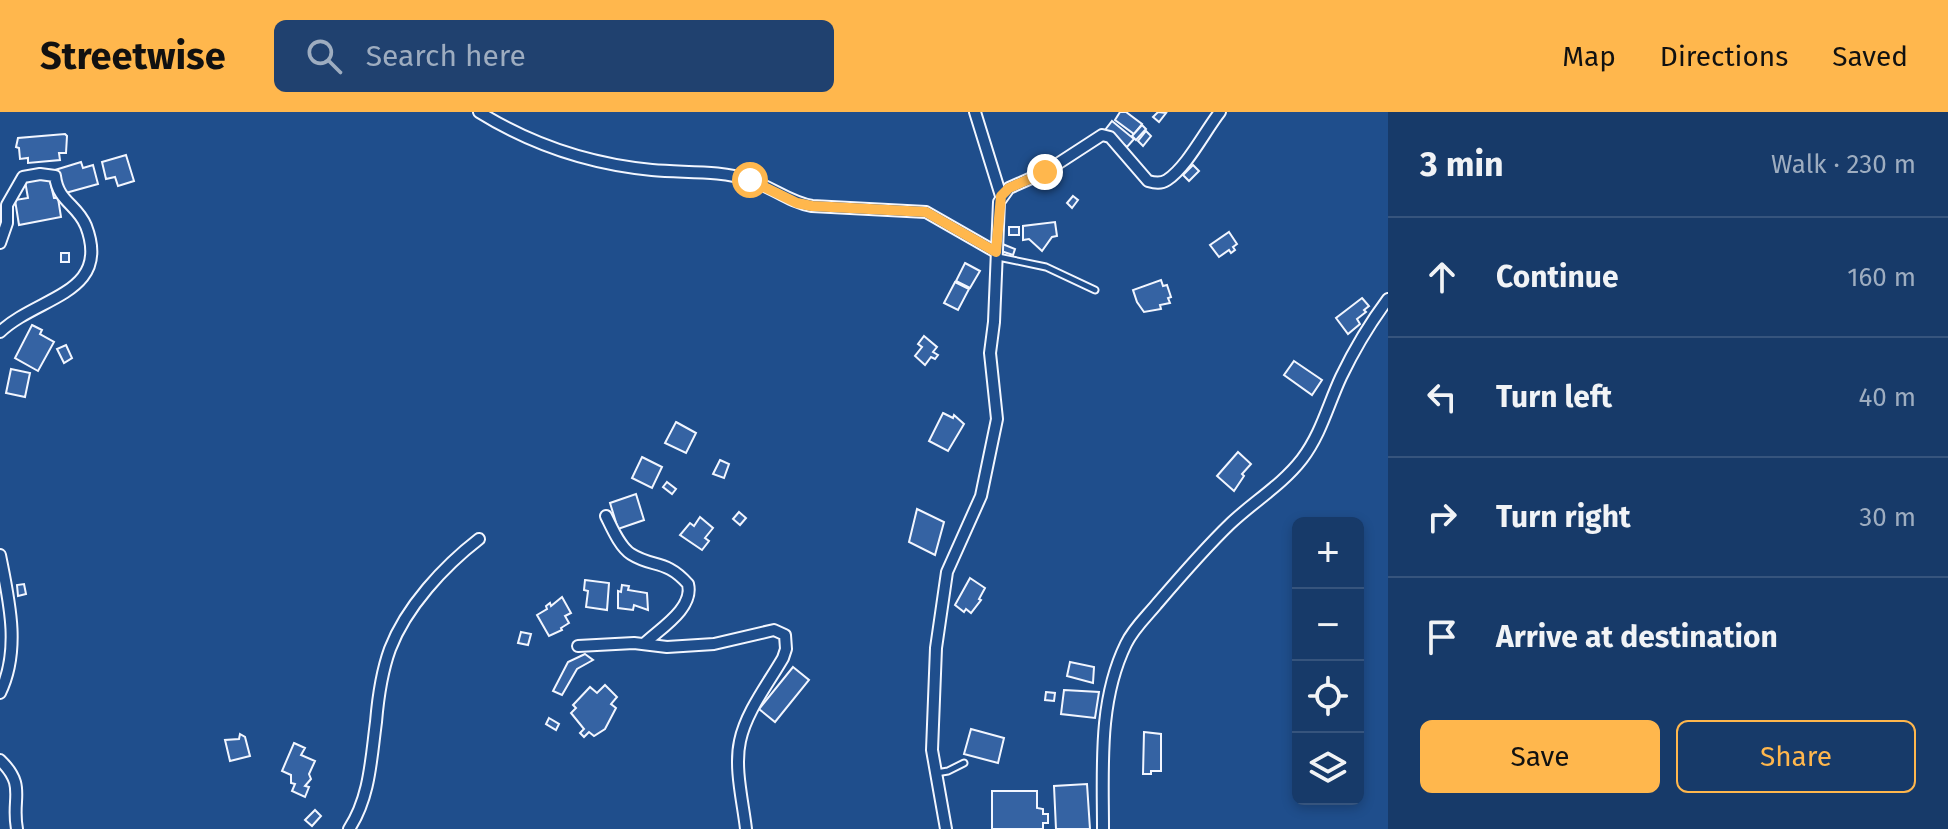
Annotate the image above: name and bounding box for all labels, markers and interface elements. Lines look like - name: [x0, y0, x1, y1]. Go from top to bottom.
- search box: [274, 20, 834, 92]
- text: Streetwise: [40, 33, 226, 79]
- icon: search: [302, 34, 346, 78]
- text: Search here: [366, 38, 526, 74]
- text: Map: [1562, 40, 1616, 73]
- text: Directions: [1660, 40, 1788, 73]
- text: Saved: [1832, 40, 1908, 73]
- text: 3 min: [1420, 144, 1504, 185]
- text: Walk · 230 m: [1771, 149, 1916, 180]
- route end: [1027, 154, 1063, 190]
- route start: [732, 162, 768, 198]
- icon: ahead: [1420, 255, 1464, 299]
- text: Continue: [1496, 259, 1619, 295]
- text: 160 m: [1847, 262, 1916, 293]
- icon: left: [1420, 375, 1464, 419]
- text: Turn left: [1496, 379, 1612, 415]
- text: 40 m: [1858, 382, 1916, 413]
- icon: right: [1420, 495, 1464, 539]
- text: Turn right: [1496, 499, 1631, 535]
- text: 30 m: [1859, 502, 1916, 533]
- map controls: [1292, 517, 1364, 805]
- button: +: [1292, 517, 1364, 589]
- button: −: [1292, 589, 1364, 661]
- icon: arrive: [1420, 615, 1464, 659]
- text: Arrive at destination: [1496, 619, 1778, 655]
- button: locate: [1292, 661, 1364, 733]
- button: Save: [1420, 720, 1660, 793]
- button: Share: [1676, 720, 1916, 793]
- button: layers: [1292, 733, 1364, 805]

